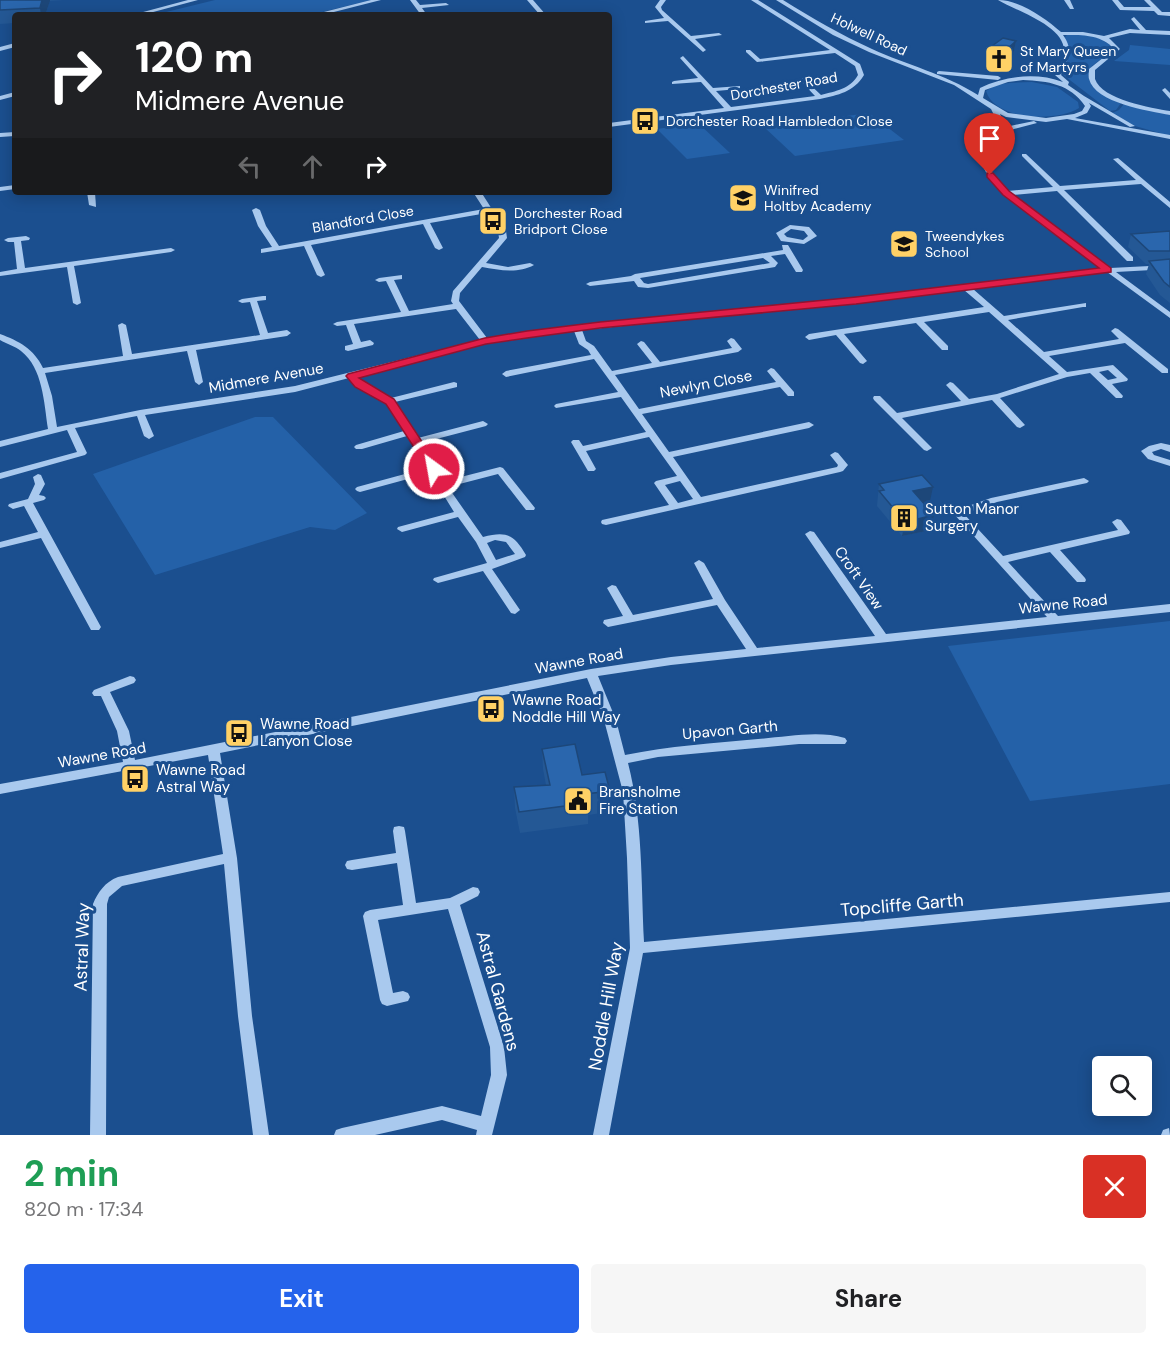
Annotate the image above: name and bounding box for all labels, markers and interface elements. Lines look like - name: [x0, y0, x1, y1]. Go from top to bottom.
- street label: Holwell Road: [828, 9, 910, 59]
- text: 120 m: [135, 30, 253, 85]
- icon: right: [36, 36, 114, 114]
- place label: St Mary Queen of Martyrs: [1020, 42, 1116, 76]
- church icon: St Mary Queen of Martyrs: [983, 43, 1015, 75]
- street label: Dorchester Road: [729, 68, 839, 104]
- text: Midmere Avenue: [135, 83, 344, 118]
- bus stop icon: Dorchester Road Hambledon Close: [629, 105, 661, 137]
- place label: Dorchester Road Hambledon Close: [666, 112, 893, 130]
- pin: [964, 113, 1015, 175]
- icon: arrive: [973, 122, 1006, 155]
- icon: left: [233, 150, 266, 183]
- icon: ahead: [296, 150, 329, 183]
- icon: right: [359, 150, 392, 183]
- place label: Winifred Holtby Academy: [764, 181, 872, 215]
- school or university icon: Winifred Holtby Academy: [727, 182, 759, 214]
- street label: Blandford Close: [311, 201, 415, 237]
- place label: Dorchester Road Bridport Close: [514, 204, 622, 238]
- bus stop icon: Dorchester Road Bridport Close: [477, 205, 509, 237]
- place label: Tweendykes School: [925, 227, 1005, 261]
- school or university icon: Tweendykes School: [888, 228, 920, 260]
- street label: Midmere Avenue: [207, 358, 325, 398]
- street label: Newlyn Close: [658, 365, 754, 403]
- position arrow: [402, 437, 466, 501]
- place label: Sutton Manor Surgery: [925, 499, 1020, 536]
- building icon: Sutton Manor Surgery: [888, 502, 920, 534]
- street label: Croft View: [830, 542, 888, 614]
- street label: Wawne Road: [1018, 589, 1108, 619]
- street label: Wawne Road: [533, 643, 625, 679]
- place label: Wawne Road Noddle Hill Way: [512, 690, 621, 727]
- bus stop icon: Wawne Road Noddle Hill Way: [475, 693, 507, 725]
- place label: Wawne Road Lanyon Close: [260, 714, 353, 751]
- street label: Upavon Garth: [681, 716, 779, 744]
- bus stop icon: Wawne Road Lanyon Close: [223, 717, 255, 749]
- street label: Wawne Road: [56, 737, 148, 773]
- place label: Wawne Road Astral Way: [156, 760, 245, 797]
- bus stop icon: Wawne Road Astral Way: [119, 763, 151, 795]
- place label: Bransholme Fire Station: [599, 782, 681, 819]
- public building icon: Bransholme Fire Station: [562, 785, 594, 817]
- street label: Topcliffe Garth: [839, 888, 965, 922]
- street label: Astral Way: [68, 902, 96, 992]
- street label: Astral Gardens: [470, 928, 526, 1054]
- street label: Noddle Hill Way: [583, 940, 629, 1072]
- map controls: [1092, 1056, 1152, 1116]
- button: search: [1092, 1056, 1152, 1116]
- text: 2 min: [24, 1150, 119, 1197]
- button: close: [1083, 1155, 1146, 1218]
- text: 820 m · 17:34: [24, 1196, 143, 1222]
- button: Exit: [24, 1264, 579, 1333]
- button: Share: [591, 1264, 1146, 1333]

